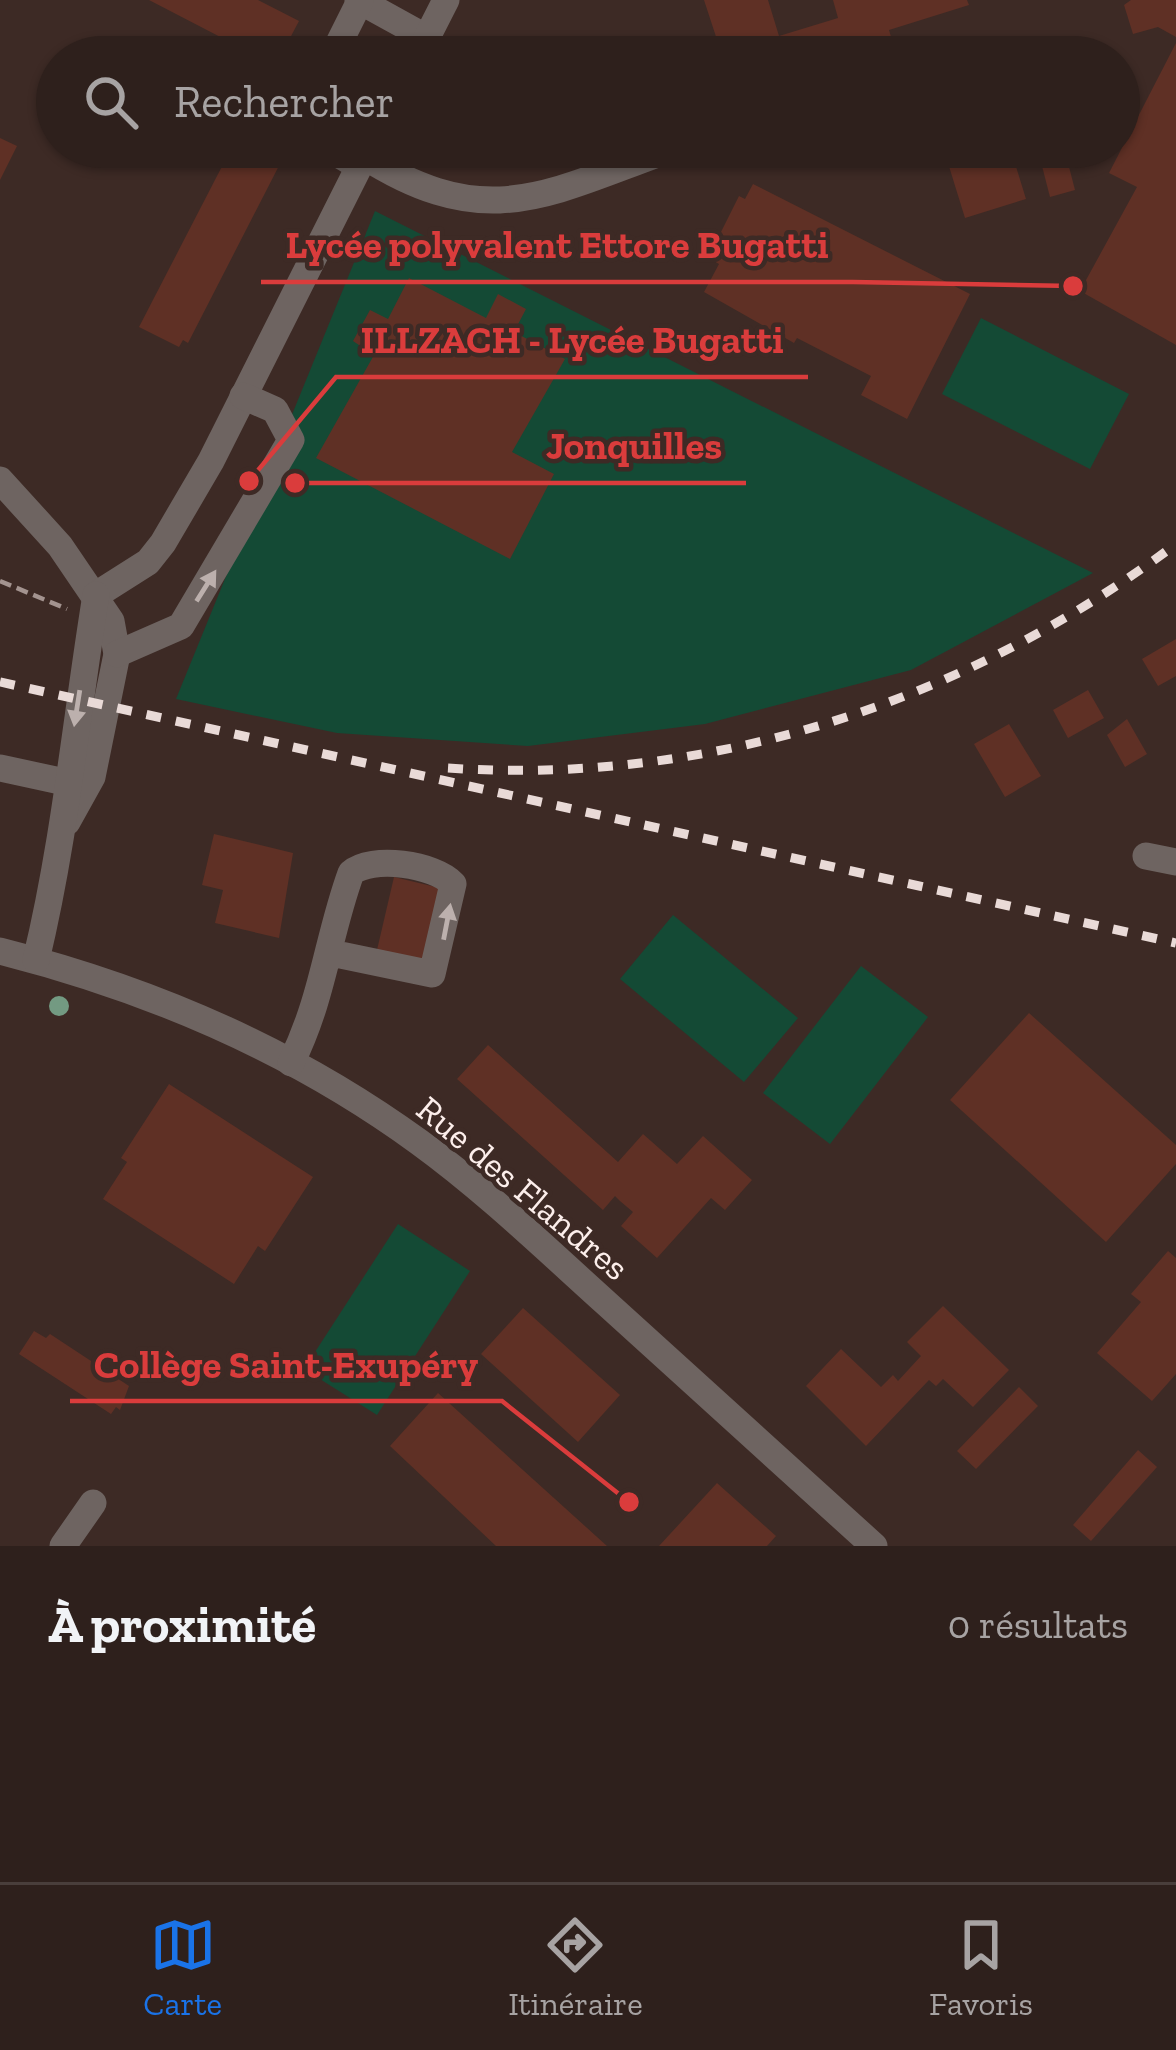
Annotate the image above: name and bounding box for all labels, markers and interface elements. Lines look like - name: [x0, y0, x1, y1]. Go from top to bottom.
- search box: [36, 36, 1140, 168]
- icon: search: [78, 69, 144, 135]
- text: Rechercher: [174, 75, 394, 129]
- callout: Lycée polyvalent Ettore Bugatti: [261, 207, 853, 282]
- text: Lycée polyvalent Ettore Bugatti: [285, 221, 829, 268]
- callout: ILLZACH - Lycée Bugatti: [336, 302, 808, 377]
- text: ILLZACH - Lycée Bugatti: [360, 316, 784, 363]
- callout: Jonquilles: [522, 408, 746, 483]
- text: Jonquilles: [546, 422, 722, 469]
- one-way arrow: [195, 569, 216, 603]
- one-way arrow: [68, 690, 87, 727]
- one-way arrow: [438, 902, 457, 940]
- street label: Rue des Flandres: [408, 1087, 638, 1289]
- callout: Collège Saint-Exupéry: [70, 1326, 502, 1401]
- text: Collège Saint-Exupéry: [94, 1341, 478, 1388]
- text: À proximité: [48, 1594, 316, 1655]
- text: 0 résultats: [948, 1601, 1128, 1648]
- tab: Carte: [143, 1912, 222, 2023]
- tab: Itinéraire: [508, 1912, 643, 2023]
- tab: Favoris: [929, 1912, 1033, 2023]

